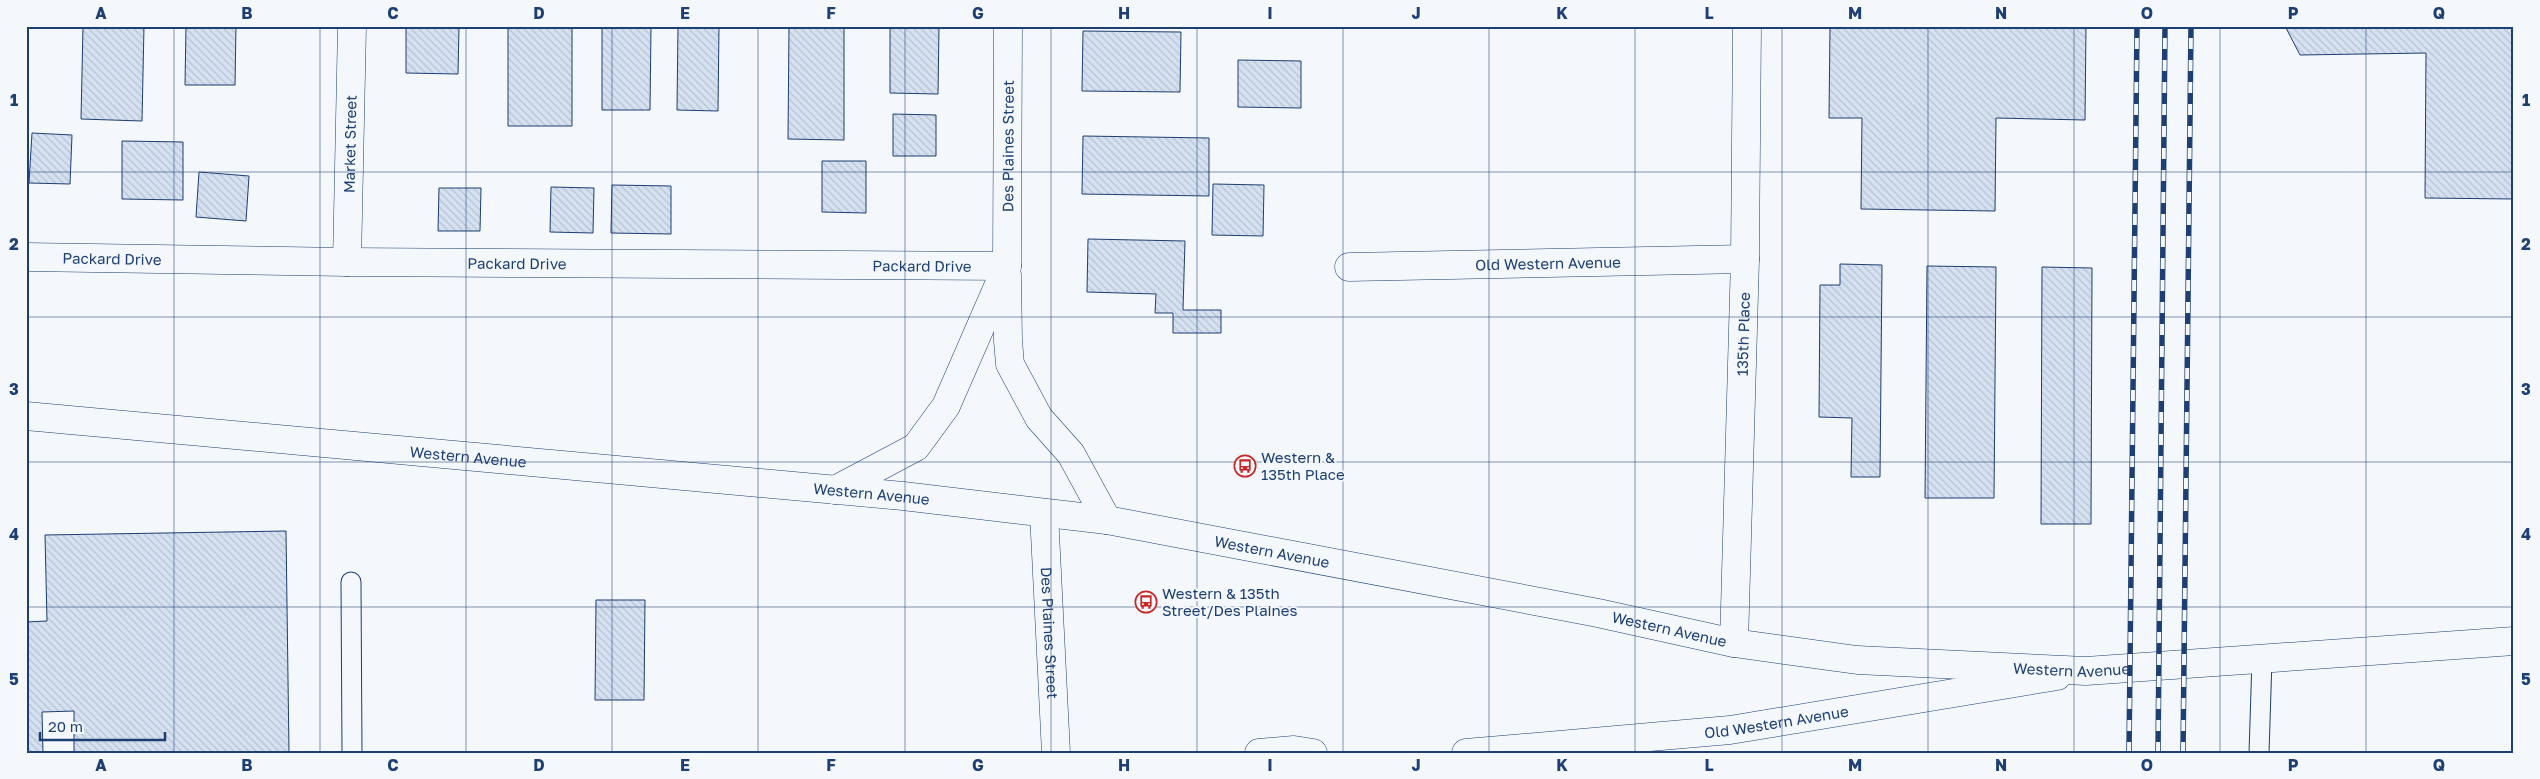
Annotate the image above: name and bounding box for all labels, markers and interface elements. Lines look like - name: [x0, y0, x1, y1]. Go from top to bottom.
- text: A: [95, 3, 107, 23]
- text: B: [241, 3, 253, 23]
- text: C: [387, 3, 399, 23]
- text: D: [533, 3, 545, 23]
- text: E: [680, 3, 690, 23]
- text: F: [826, 3, 836, 23]
- text: G: [972, 3, 984, 23]
- text: H: [1118, 3, 1130, 23]
- text: I: [1267, 3, 1273, 23]
- text: J: [1411, 3, 1421, 23]
- text: K: [1556, 3, 1568, 23]
- text: L: [1704, 3, 1714, 23]
- text: M: [1848, 3, 1862, 23]
- text: N: [1995, 3, 2007, 23]
- text: O: [2141, 3, 2153, 23]
- text: P: [2288, 3, 2299, 23]
- text: Q: [2433, 3, 2445, 23]
- street label: Des Plaines Street: [998, 80, 1017, 212]
- text: 1: [10, 90, 18, 110]
- text: 1: [2522, 90, 2530, 110]
- street label: Market Street: [339, 95, 360, 193]
- text: 2: [9, 234, 19, 254]
- text: 2: [2521, 234, 2531, 254]
- street label: Packard Drive: [62, 249, 162, 268]
- street label: Old Western Avenue: [1475, 253, 1621, 273]
- street label: Packard Drive: [467, 254, 567, 272]
- street label: Packard Drive: [872, 256, 972, 275]
- street label: 135th Place: [1733, 292, 1753, 376]
- text: 3: [9, 379, 19, 399]
- text: 3: [2521, 379, 2531, 399]
- street label: Western Avenue: [409, 442, 528, 471]
- place label: Western & 135th Place: [1261, 448, 1345, 483]
- bus stop icon: Western & 135th Place: [1233, 454, 1257, 478]
- street label: Western Avenue: [812, 479, 931, 508]
- text: 4: [9, 524, 19, 544]
- text: 4: [2521, 524, 2531, 544]
- street label: Western Avenue: [1213, 532, 1331, 571]
- street label: Des Plaines Street: [1038, 566, 1062, 699]
- place label: Western & 135th Street/Des Plaines: [1162, 584, 1298, 619]
- bus stop icon: Western & 135th Street/Des Plaines: [1134, 590, 1158, 614]
- street label: Western Avenue: [1610, 607, 1729, 650]
- street label: Western Avenue: [2013, 659, 2131, 680]
- text: 5: [9, 669, 19, 689]
- text: 5: [2521, 669, 2531, 689]
- street label: Old Western Avenue: [1703, 702, 1850, 741]
- scale bar: [40, 709, 165, 741]
- text: 20 m: [48, 717, 83, 735]
- text: A: [95, 755, 107, 775]
- text: B: [241, 755, 253, 775]
- text: C: [387, 755, 399, 775]
- text: D: [533, 755, 545, 775]
- text: E: [680, 755, 690, 775]
- text: F: [826, 755, 836, 775]
- text: G: [972, 755, 984, 775]
- text: H: [1118, 755, 1130, 775]
- text: I: [1267, 755, 1273, 775]
- text: J: [1411, 755, 1421, 775]
- text: K: [1556, 755, 1568, 775]
- text: L: [1704, 755, 1714, 775]
- text: M: [1848, 755, 1862, 775]
- text: N: [1995, 755, 2007, 775]
- text: O: [2141, 755, 2153, 775]
- text: P: [2288, 755, 2299, 775]
- text: Q: [2433, 755, 2445, 775]

